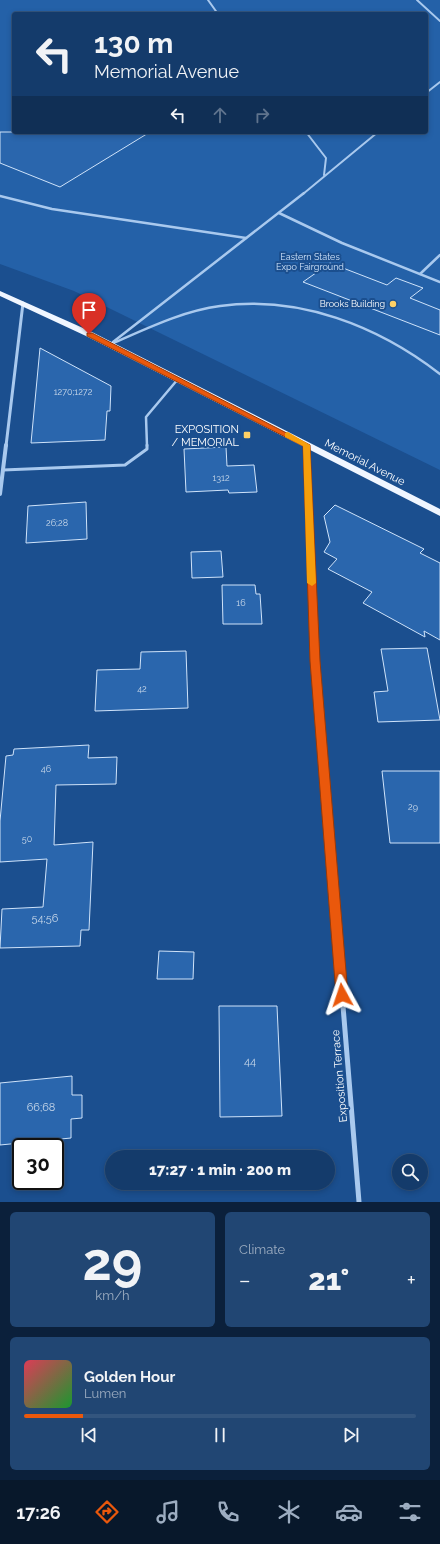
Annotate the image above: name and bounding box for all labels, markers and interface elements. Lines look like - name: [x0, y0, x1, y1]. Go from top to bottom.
- text: 130 m: [94, 27, 173, 60]
- icon: left: [28, 28, 80, 80]
- text: Memorial Avenue: [94, 61, 239, 82]
- icon: left: [167, 104, 189, 126]
- icon: ahead: [209, 104, 231, 126]
- icon: right: [251, 104, 273, 126]
- park label: Eastern States Expo Fairground: [276, 252, 344, 272]
- pin: [72, 293, 106, 334]
- icon: arrive: [78, 299, 100, 321]
- place label: Brooks Building: [320, 299, 385, 309]
- marker: Brooks Building: [388, 299, 398, 309]
- house number: 1270;1272: [54, 387, 93, 397]
- place label: EXPOSITION / MEMORIAL: [172, 423, 240, 449]
- marker: EXPOSITION / MEMORIAL: [242, 430, 252, 440]
- street label: Memorial Avenue: [322, 437, 408, 489]
- house number: 1312: [212, 473, 230, 483]
- house number: 26;28: [46, 518, 68, 528]
- house number: 16: [236, 598, 246, 608]
- house number: 42: [137, 684, 147, 694]
- house number: 46: [41, 764, 52, 774]
- house number: 29: [408, 802, 418, 812]
- house number: 50: [22, 834, 33, 844]
- house number: 54;56: [32, 912, 59, 925]
- position arrow: [321, 974, 363, 1016]
- street label: Exposition Terrace: [329, 1029, 350, 1123]
- house number: 44: [244, 1055, 256, 1068]
- house number: 66;68: [27, 1101, 55, 1114]
- speed limit sign: 30: [12, 1138, 64, 1190]
- map controls: [392, 1154, 428, 1190]
- button: search: [392, 1154, 428, 1190]
- text: 17:27 · 1 min · 200 m: [149, 1161, 291, 1179]
- text: 29: [83, 1231, 142, 1292]
- text: Climate: [239, 1242, 285, 1257]
- text: 21°: [308, 1262, 349, 1297]
- text: −: [239, 1267, 251, 1293]
- text: +: [407, 1267, 416, 1293]
- text: km/h: [95, 1288, 130, 1303]
- text: Golden Hour: [84, 1368, 175, 1386]
- text: Lumen: [84, 1386, 126, 1401]
- icon: previous: [78, 1424, 100, 1446]
- icon: pause: [209, 1424, 231, 1446]
- icon: next: [340, 1424, 362, 1446]
- icon: directions: [93, 1498, 121, 1526]
- icon: music: [154, 1498, 182, 1526]
- icon: phone: [214, 1498, 242, 1526]
- icon: climate: [275, 1498, 303, 1526]
- icon: car: [335, 1498, 363, 1526]
- icon: filters: [396, 1498, 424, 1526]
- text: 17:26: [16, 1502, 61, 1523]

